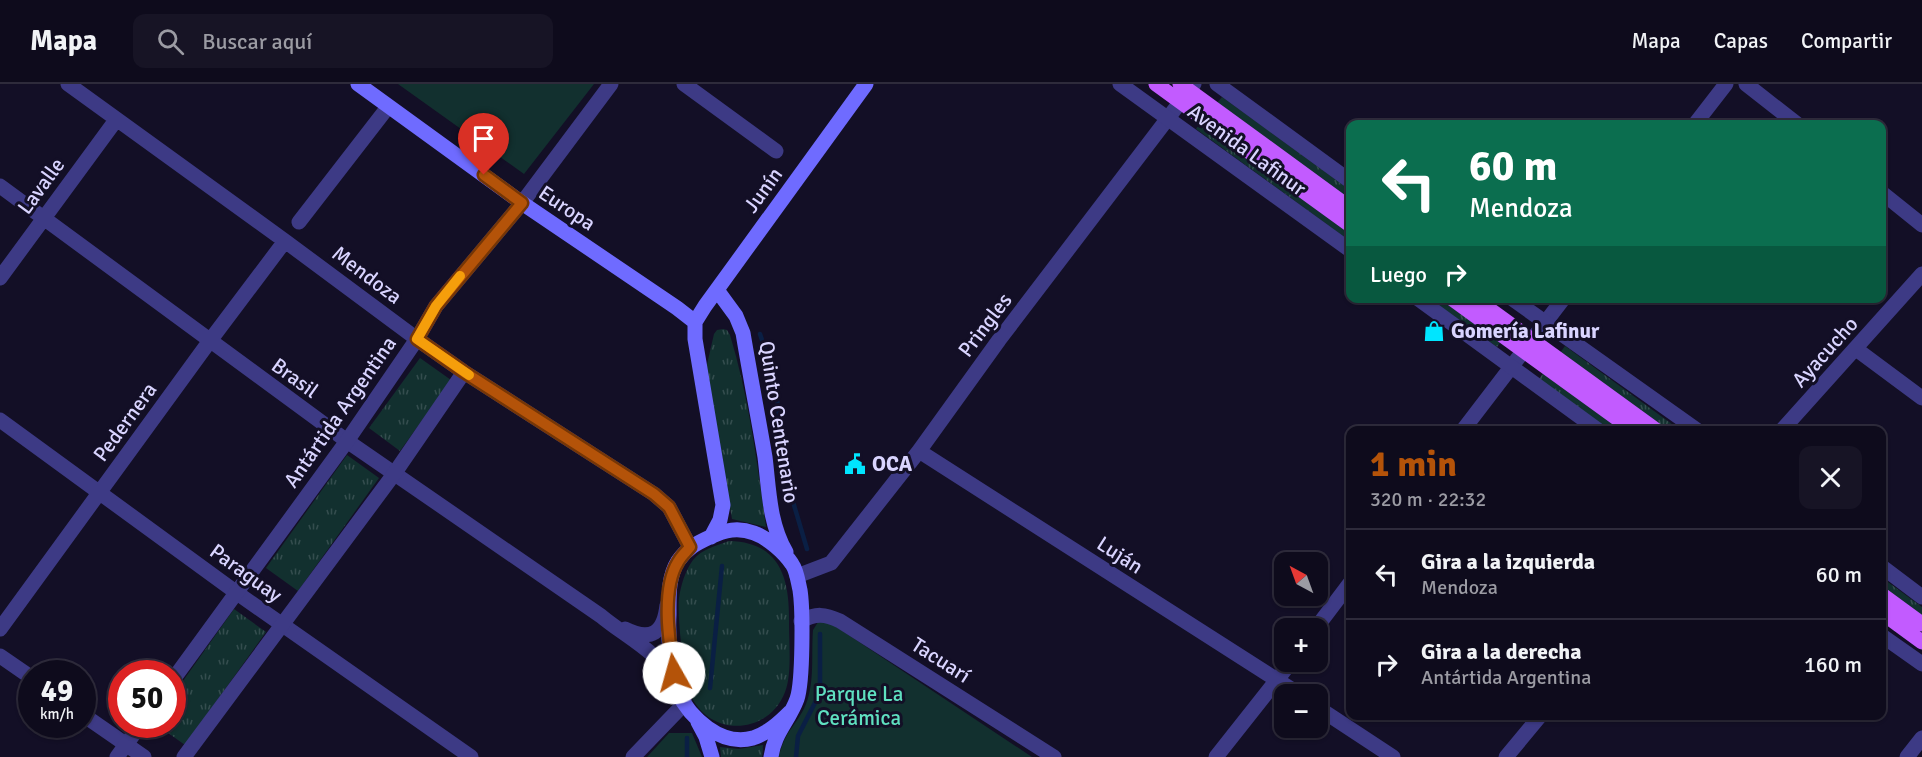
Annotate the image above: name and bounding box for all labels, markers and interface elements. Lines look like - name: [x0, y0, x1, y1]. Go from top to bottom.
- search box: [133, 14, 553, 68]
- text: Mapa: [30, 24, 97, 58]
- icon: search: [154, 25, 187, 58]
- text: Buscar aquí: [202, 28, 312, 55]
- text: Mapa: [1631, 28, 1681, 54]
- text: Capas: [1714, 28, 1768, 54]
- text: Compartir: [1801, 28, 1892, 54]
- street label: Avenida Lafinur: [1183, 98, 1312, 202]
- pin: [458, 113, 509, 175]
- icon: arrive: [467, 122, 500, 155]
- text: 60 m: [1469, 141, 1558, 192]
- icon: left: [1370, 144, 1448, 222]
- street label: Lavalle: [12, 153, 70, 219]
- street label: Junín: [738, 162, 788, 218]
- street label: Europa: [534, 180, 600, 236]
- text: Mendoza: [1469, 192, 1573, 225]
- street label: Mendoza: [327, 240, 407, 310]
- icon: right: [1439, 258, 1472, 291]
- text: Luego: [1370, 261, 1427, 288]
- street label: Pringles: [952, 288, 1018, 362]
- street label: Ayacucho: [1786, 311, 1864, 393]
- place label: Gomería Lafinur: [1451, 318, 1600, 344]
- shop icon: Gomería Lafinur: [1422, 319, 1446, 343]
- street label: Antártida Argentina: [278, 331, 402, 493]
- street label: Quinto Centenario: [753, 339, 805, 505]
- street label: Brasil: [266, 352, 324, 404]
- street label: Pedernera: [88, 377, 162, 467]
- text: 1 min: [1370, 442, 1457, 487]
- button: close: [1799, 446, 1862, 509]
- place label: OCA: [872, 451, 913, 477]
- public building icon: OCA: [843, 452, 867, 476]
- text: 320 m · 22:32: [1370, 487, 1486, 512]
- street label: Luján: [1092, 531, 1148, 579]
- street label: Paraguay: [205, 538, 287, 608]
- text: Gira a la izquierda: [1421, 548, 1595, 575]
- north arrow: [1274, 552, 1328, 606]
- map controls: [1274, 552, 1328, 738]
- icon: left: [1370, 558, 1403, 591]
- text: 60 m: [1816, 561, 1862, 588]
- text: Mendoza: [1421, 575, 1498, 600]
- button: +: [1274, 618, 1328, 672]
- street label: Tacuarí: [907, 631, 976, 689]
- text: Gira a la derecha: [1421, 638, 1582, 665]
- position arrow: [642, 641, 706, 705]
- icon: right: [1370, 648, 1403, 681]
- text: 160 m: [1804, 651, 1862, 678]
- speed limit sign: 50: [108, 660, 186, 738]
- text: Antártida Argentina: [1421, 665, 1591, 690]
- text: 49: [41, 673, 73, 710]
- park label: Parque La Cerámica: [815, 681, 903, 731]
- button: −: [1274, 684, 1328, 738]
- text: km/h: [40, 705, 74, 723]

